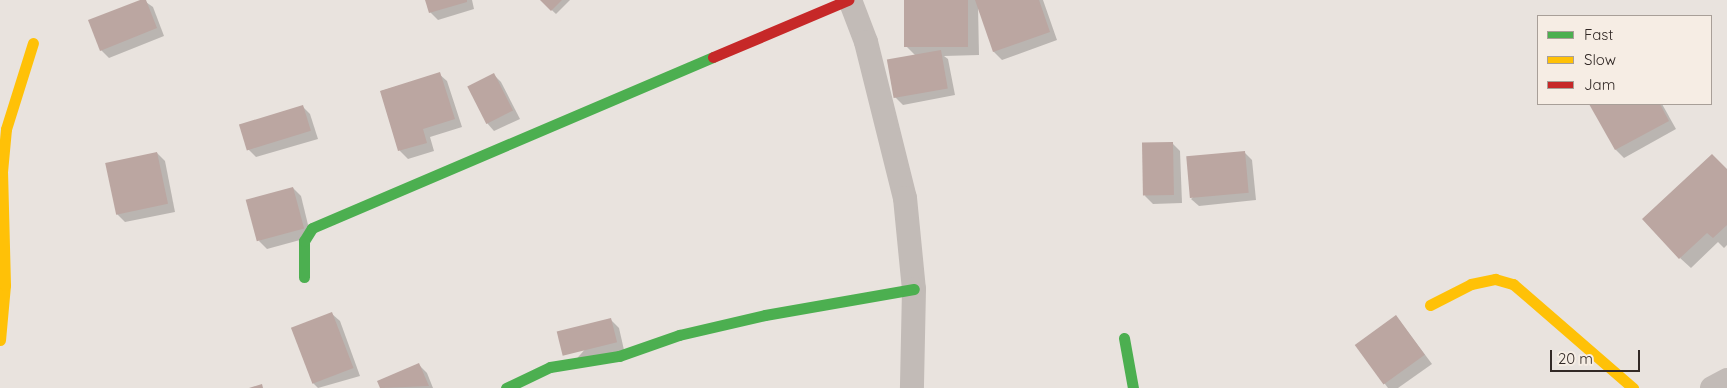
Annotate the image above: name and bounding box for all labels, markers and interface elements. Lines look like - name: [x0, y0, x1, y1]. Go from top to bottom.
- legend: [1537, 15, 1712, 105]
- text: Fast: [1584, 25, 1613, 44]
- text: Slow: [1584, 50, 1616, 69]
- text: Jam: [1584, 75, 1615, 94]
- scale bar: [1552, 340, 1642, 372]
- text: 20 m: [1558, 349, 1593, 368]

